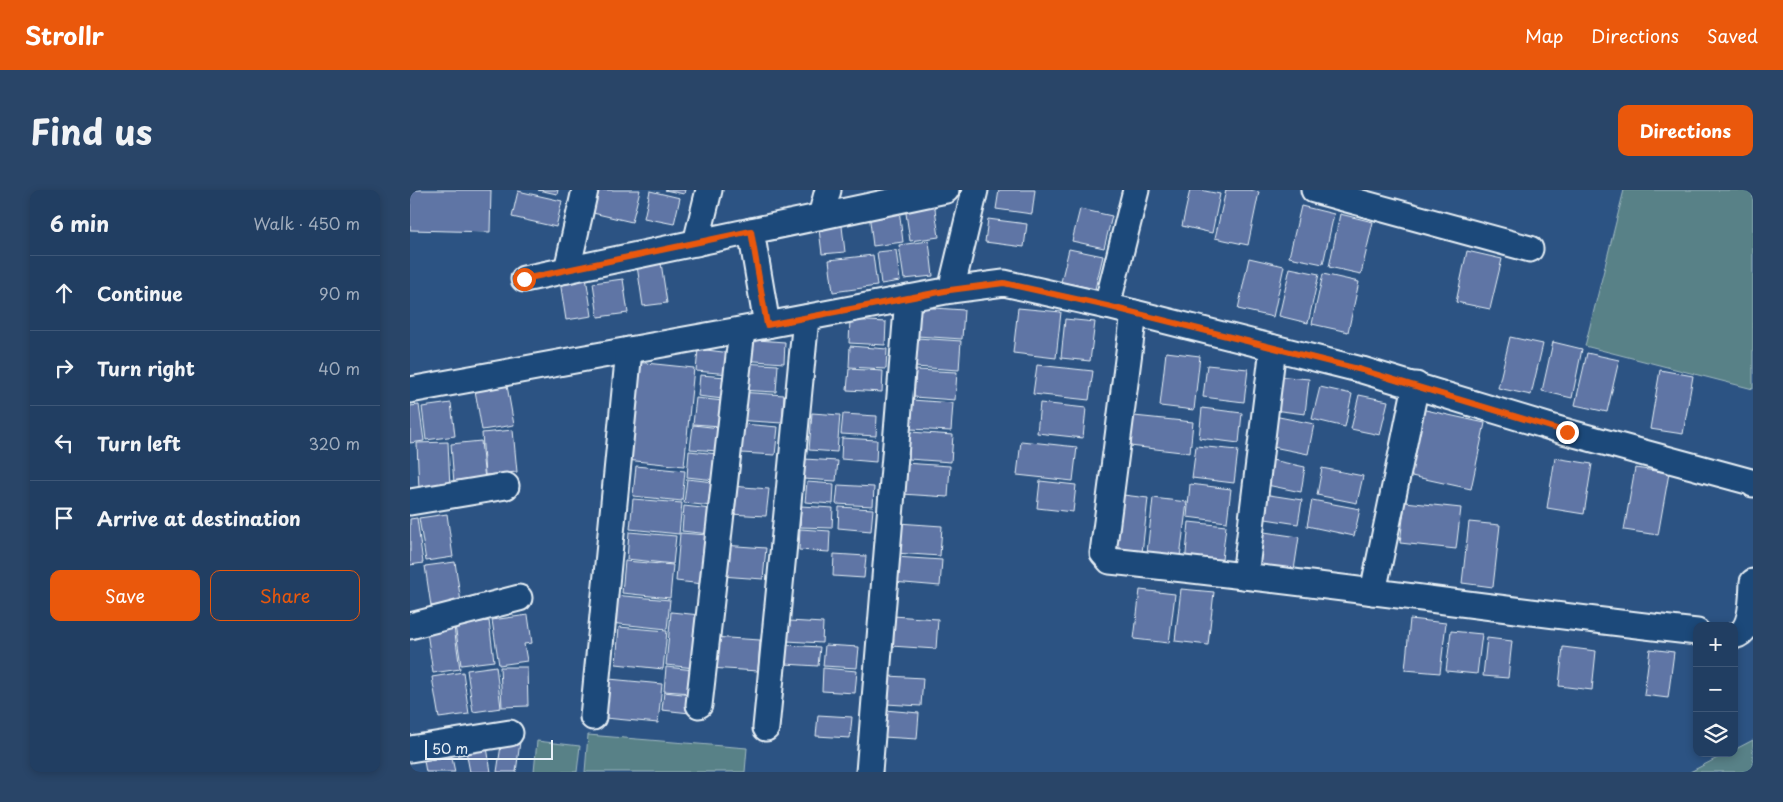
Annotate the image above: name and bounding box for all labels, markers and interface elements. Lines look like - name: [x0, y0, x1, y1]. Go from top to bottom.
- text: Strollr: [25, 17, 104, 53]
- text: Map: [1525, 22, 1563, 49]
- text: Directions: [1591, 22, 1679, 49]
- text: Saved: [1707, 22, 1758, 49]
- text: Find us: [30, 104, 152, 157]
- button: Directions: [1618, 105, 1753, 156]
- text: 6 min: [50, 207, 109, 239]
- text: Walk · 450 m: [254, 211, 360, 235]
- route start: [513, 268, 536, 291]
- icon: ahead: [50, 279, 78, 307]
- text: Continue: [97, 279, 183, 307]
- text: 90 m: [319, 281, 360, 305]
- icon: right: [50, 354, 78, 382]
- text: Turn right: [97, 354, 195, 382]
- text: 40 m: [318, 356, 360, 380]
- route end: [1556, 421, 1579, 444]
- icon: left: [50, 429, 78, 457]
- text: Turn left: [97, 429, 181, 457]
- text: 320 m: [309, 431, 360, 455]
- icon: arrive: [50, 504, 78, 532]
- text: Arrive at destination: [97, 504, 301, 532]
- button: Save: [50, 570, 200, 621]
- button: Share: [210, 570, 360, 621]
- map controls: [1693, 622, 1738, 757]
- button: +: [1693, 622, 1738, 667]
- button: −: [1693, 667, 1738, 712]
- button: layers: [1693, 712, 1738, 757]
- scale bar: [425, 737, 552, 760]
- text: 50 m: [432, 738, 468, 759]

